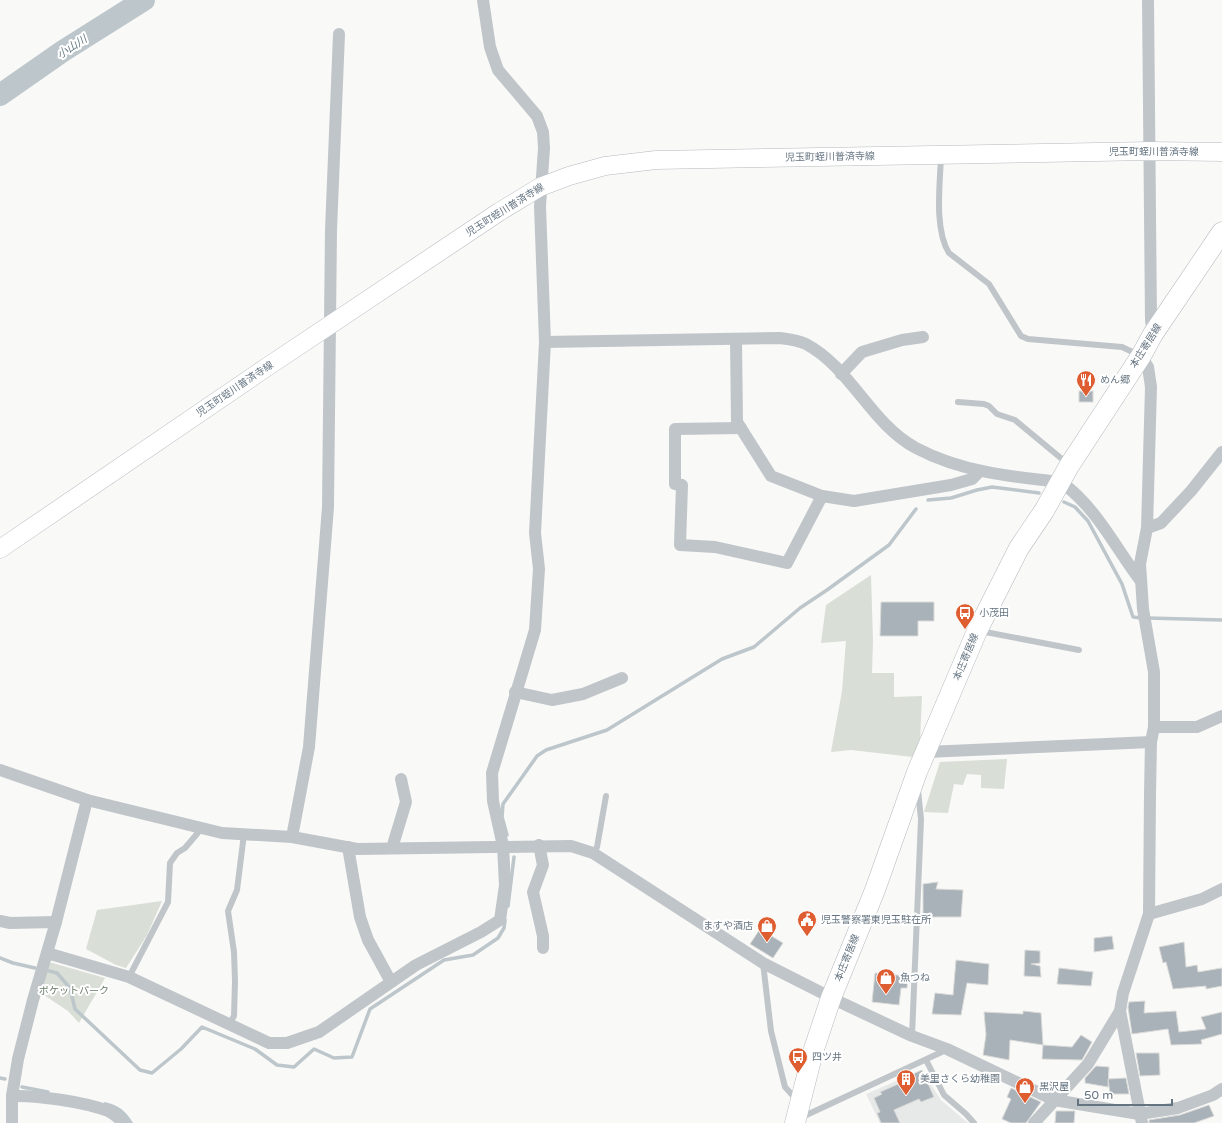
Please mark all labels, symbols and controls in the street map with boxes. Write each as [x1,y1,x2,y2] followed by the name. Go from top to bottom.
[55,32,90,61] water label: 小山川
[1109,146,1199,158] street label: 児玉町蛭川普済寺線
[785,150,875,164] street label: 児玉町蛭川普済寺線
[464,181,546,239] street label: 児玉町蛭川普済寺線
[1128,322,1164,370] street label: 本庄寄居線
[194,359,276,419] street label: 児玉町蛭川普済寺線
[1075,369,1097,397] restaurant icon: めん郷
[1100,374,1130,386] place label: めん郷
[954,602,976,630] bus stop icon: 小茂田
[979,607,1009,619] place label: 小茂田
[951,632,981,682] street label: 本庄寄居線
[796,909,818,937] public building icon: 児玉警察署東児玉駐在所
[821,914,931,926] place label: 児玉警察署東児玉駐在所
[756,915,778,943] shop icon: ますや酒店
[703,920,753,932] place label: ますや酒店
[832,933,862,983] street label: 本庄寄居線
[875,967,897,995] shop icon: 魚つね
[900,972,930,984] place label: 魚つね
[39,985,109,997] park label: ポケットパーク
[787,1046,809,1074] bus stop icon: 四ツ井
[812,1051,842,1063] place label: 四ツ井
[895,1068,917,1096] building icon: 美里さくら幼稚園
[920,1073,1000,1085] place label: 美里さくら幼稚園
[1014,1076,1036,1104] shop icon: 黒沢屋
[1039,1081,1069,1093] place label: 黒沢屋
[1078,1081,1172,1107] scale bar
[1084,1088,1113,1102] text: 50 m

